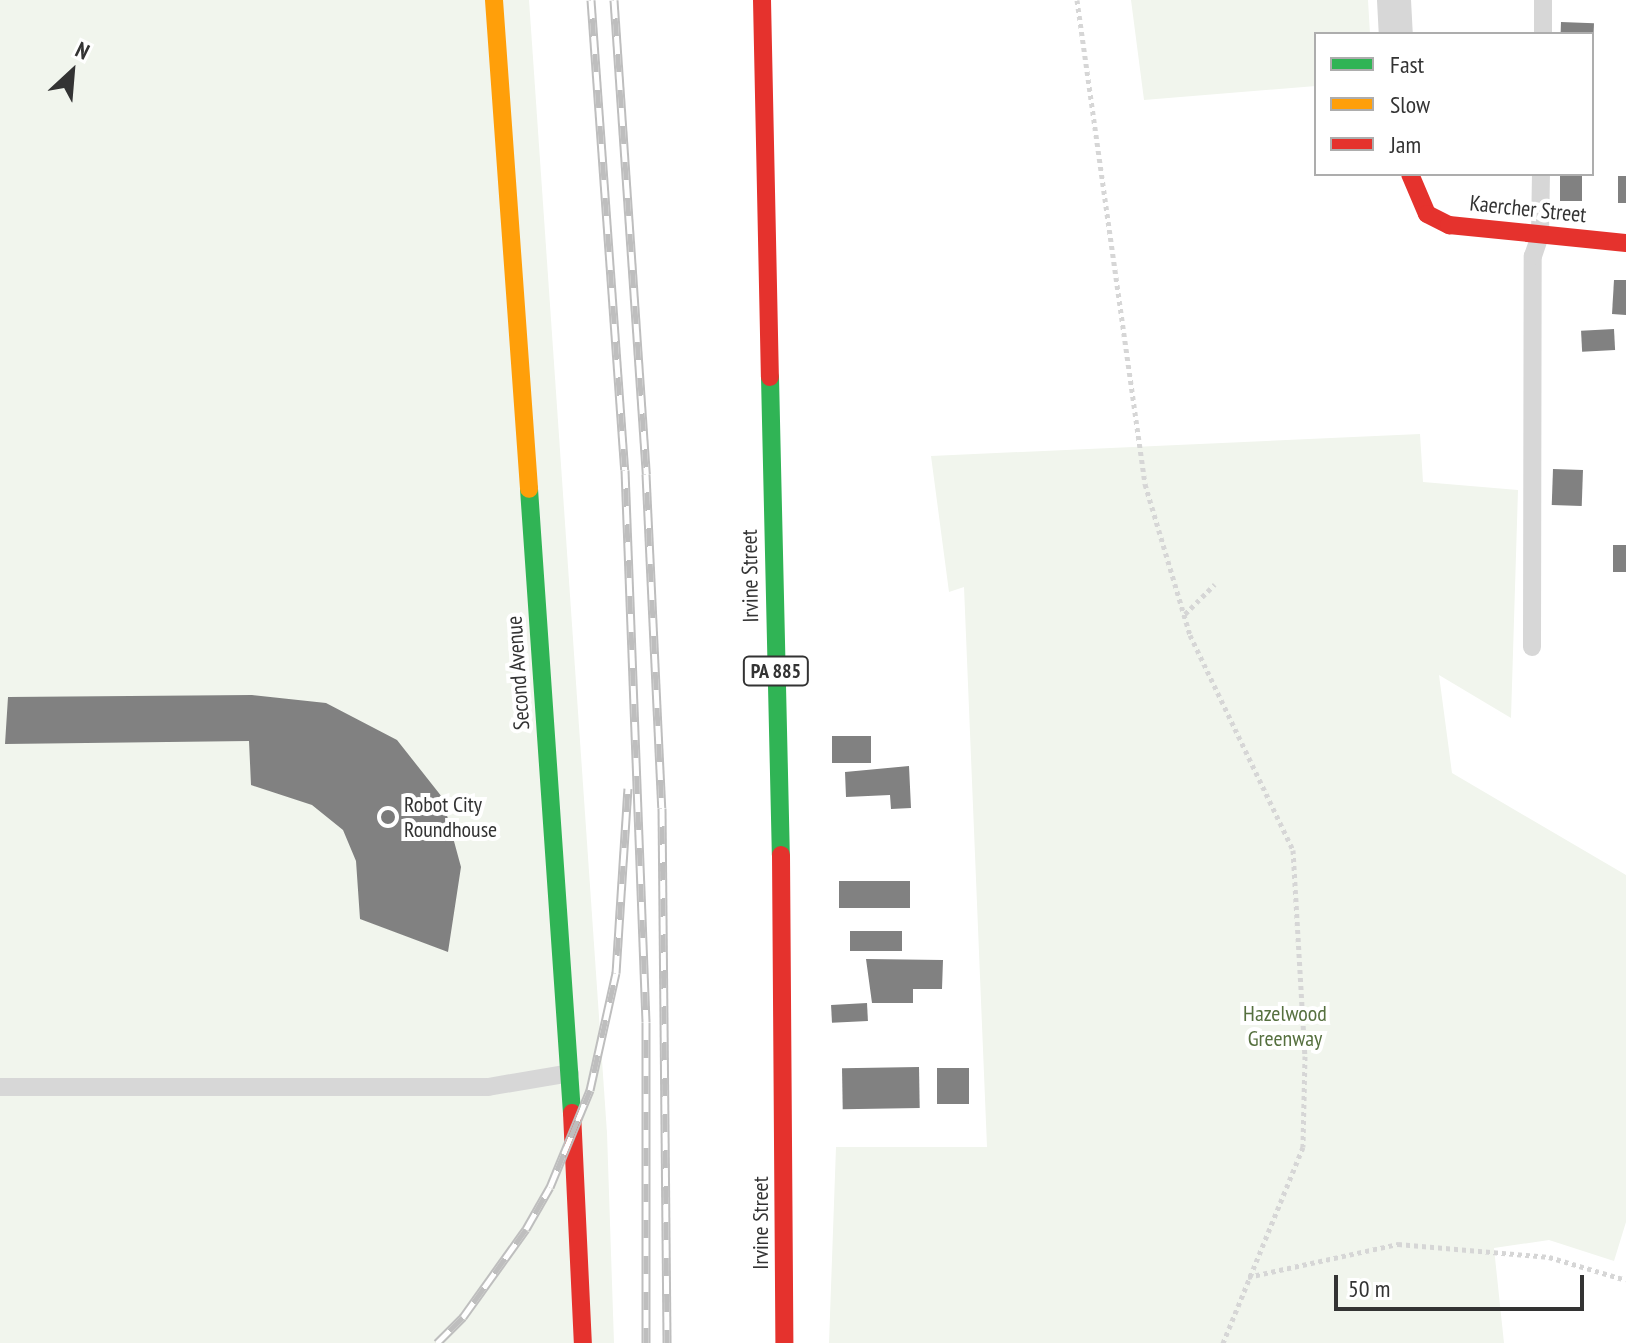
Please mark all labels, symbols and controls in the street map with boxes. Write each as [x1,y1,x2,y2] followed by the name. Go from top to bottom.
[32,32,112,112] north arrow
[1314,32,1594,176] legend
[71,35,94,66] text: N
[1390,49,1424,80] text: Fast
[1390,89,1430,120] text: Slow
[1390,129,1421,160] text: Jam
[1468,190,1588,228] street label: Kaercher Street
[736,529,764,623] street label: Irvine Street
[501,615,535,731] street label: Second Avenue
[742,655,810,687] road number: PA 885
[404,791,497,842] place label: Robot City Roundhouse
[379,808,397,826] marker: Robot City Roundhouse
[1243,1000,1327,1052] park label: Hazelwood Greenway
[748,1176,774,1270] street label: Irvine Street
[1338,1259,1588,1309] scale bar
[1348,1273,1390,1304] text: 50 m

